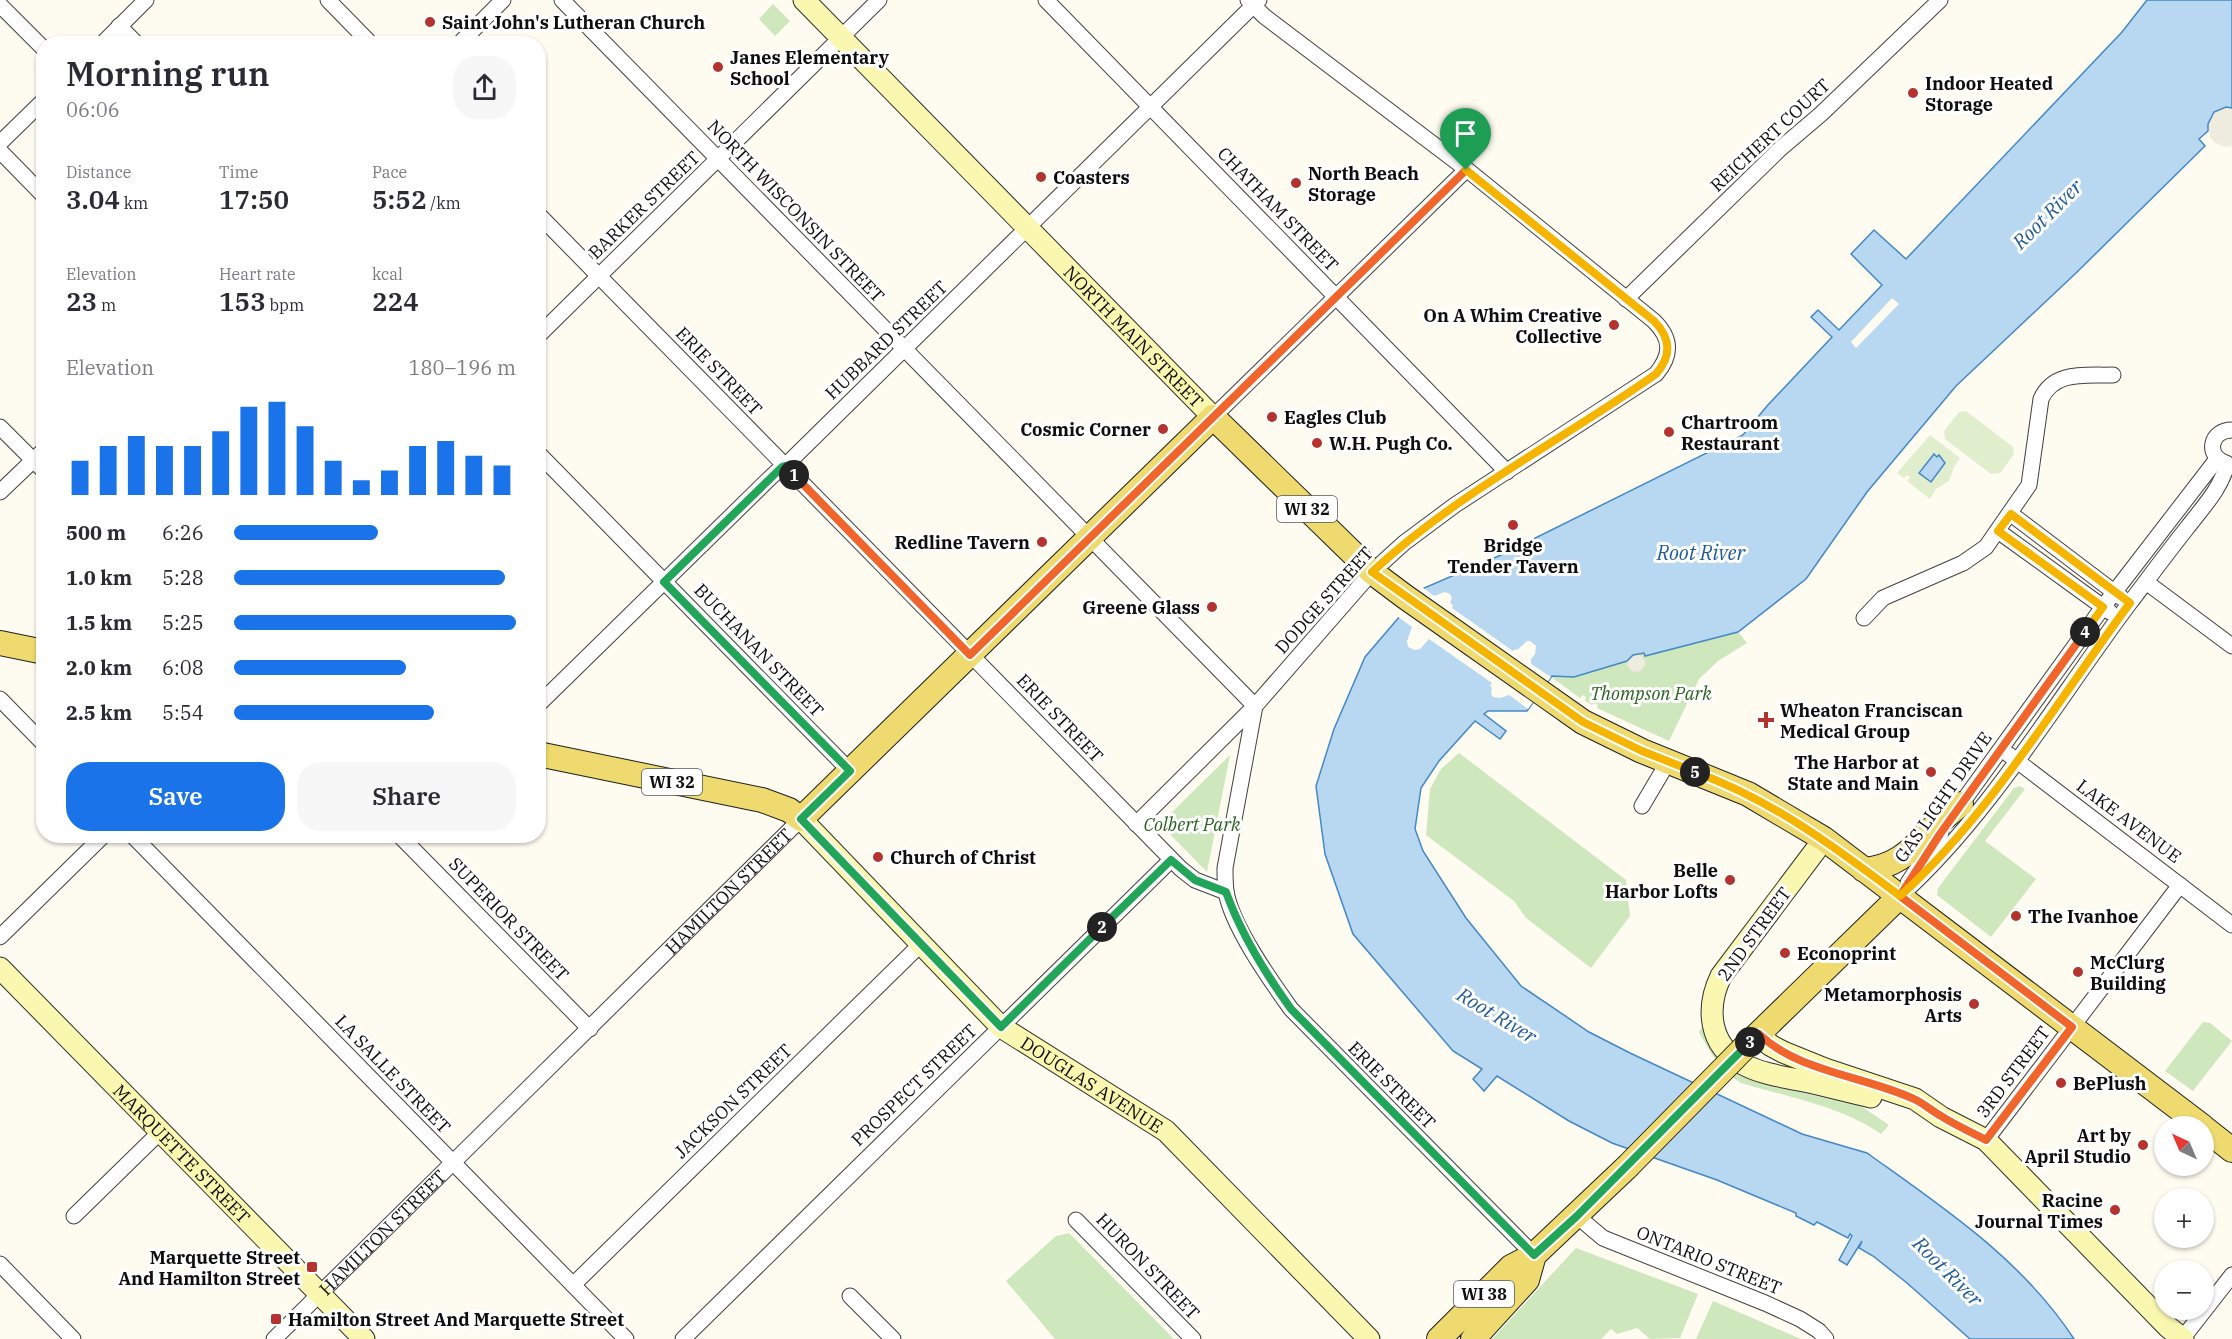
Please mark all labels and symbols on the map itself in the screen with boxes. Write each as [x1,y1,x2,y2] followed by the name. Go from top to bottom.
[442,11,705,34] place label: Saint John's Lutheran Church
[423,15,437,29] marker: Saint John's Lutheran Church
[730,46,890,90] place label: Janes Elementary School
[711,60,725,74] marker: Janes Elementary School
[1925,72,2053,116] place label: Indoor Heated Storage
[1705,73,1835,197] street label: REICHERT COURT
[1906,86,1920,100] marker: Indoor Heated Storage
[1440,108,1491,170] pin
[703,115,890,307] street label: NORTH WISCONSIN STREET
[1213,142,1344,276] street label: CHATHAM STREET
[584,146,705,264] street label: BARKER STREET
[1308,162,1419,206] place label: North Beach Storage
[1053,166,1130,189] place label: Coasters
[1034,170,1048,184] marker: Coasters
[2005,172,2089,256] water label: Root River
[1289,176,1303,190] marker: North Beach Storage
[1059,260,1209,412] street label: NORTH MAIN STREET
[820,275,952,404] street label: HUBBARD STREET
[1423,304,1602,348] place label: On A Whim Creative Collective
[1607,318,1621,332] marker: On A Whim Creative Collective
[671,322,767,420] street label: ERIE STREET
[1284,406,1387,429] place label: Eagles Club
[1265,410,1279,424] marker: Eagles Club
[1681,411,1780,455] place label: Chartroom Restaurant
[1020,418,1151,441] place label: Cosmic Corner
[1156,422,1170,436] marker: Cosmic Corner
[1662,425,1676,439] marker: Chartroom Restaurant
[1329,432,1453,455] place label: W.H. Pugh Co.
[1310,436,1324,450] marker: W.H. Pugh Co.
[779,460,809,490] pin: 1
[1277,496,1337,522] road number: WI 32
[1506,518,1520,532] marker: Bridge Tender Tavern
[894,531,1030,554] place label: Redline Tavern
[1447,534,1579,578] place label: Bridge Tender Tavern
[1035,535,1049,549] marker: Redline Tavern
[1656,539,1746,566] water label: Root River
[1270,541,1378,658] street label: DODGE STREET
[689,578,829,722] street label: BUCHANAN STREET
[1082,596,1200,619] place label: Greene Glass
[1205,600,1219,614] marker: Greene Glass
[2070,617,2100,647] pin: 4
[1012,669,1108,767] street label: ERIE STREET
[1590,682,1712,705] park label: Thompson Park
[1780,699,1963,743] place label: Wheaton Franciscan Medical Group
[1757,711,1775,729] marker: Wheaton Franciscan Medical Group
[1889,727,1997,867] street label: GAS LIGHT DRIVE
[1788,751,1919,795] place label: The Harbor at State and Main
[1680,757,1710,787] pin: 5
[1924,765,1938,779] marker: The Harbor at State and Main
[642,769,702,795] road number: WI 32
[2072,774,2186,868] street label: LAKE AVENUE
[1143,813,1241,836] park label: Colbert Park
[660,823,797,959] street label: HAMILTON STREET
[890,846,1036,869] place label: Church of Christ
[871,850,885,864] marker: Church of Christ
[444,852,574,986] street label: SUPERIOR STREET
[1605,859,1718,903] place label: Belle Harbor Lofts
[1723,873,1737,887] marker: Belle Harbor Lofts
[1712,882,1796,986] street label: 2ND STREET
[2028,905,2139,928] place label: The Ivanhoe
[2009,909,2023,923] marker: The Ivanhoe
[1087,912,1117,942] pin: 2
[1797,942,1896,965] place label: Econoprint
[1778,946,1792,960] marker: Econoprint
[2090,951,2166,995] place label: McClurg Building
[2071,965,2085,979] marker: McClurg Building
[1451,980,1543,1050] water label: Root River
[1824,983,1962,1027] place label: Metamorphosis Arts
[1967,997,1981,1011] marker: Metamorphosis Arts
[330,1010,456,1138] street label: LA SALLE STREET
[846,1019,982,1151] street label: PROSPECT STREET
[1971,1021,2055,1122] street label: 3RD STREET
[1735,1027,1765,1057] pin: 3
[1016,1031,1167,1138] street label: DOUGLAS AVENUE
[1343,1036,1441,1134] street label: ERIE STREET
[669,1039,797,1163] street label: JACKSON STREET
[2073,1072,2147,1095] place label: BePlush
[2054,1076,2068,1090] marker: BePlush
[109,1079,256,1228] street label: MARQUETTE STREET
[2154,1116,2214,1176] north arrow
[2025,1124,2132,1168] place label: Art by April Studio
[2136,1138,2150,1152] marker: Art by April Studio
[314,1164,451,1300] street label: HAMILTON STREET
[1975,1189,2103,1233] place label: Racine Journal Times
[2108,1203,2122,1217] marker: Racine Journal Times
[1091,1208,1205,1324] street label: HURON STREET
[1633,1220,1785,1300] street label: ONTARIO STREET
[1906,1229,1990,1313] water label: Root River
[118,1246,300,1290] place label: Marquette Street And Hamilton Street
[305,1260,319,1274] marker: Marquette Street And Hamilton Street
[1454,1281,1514,1307] road number: WI 38
[288,1308,624,1331] place label: Hamilton Street And Marquette Street
[269,1312,283,1326] marker: Hamilton Street And Marquette Street

